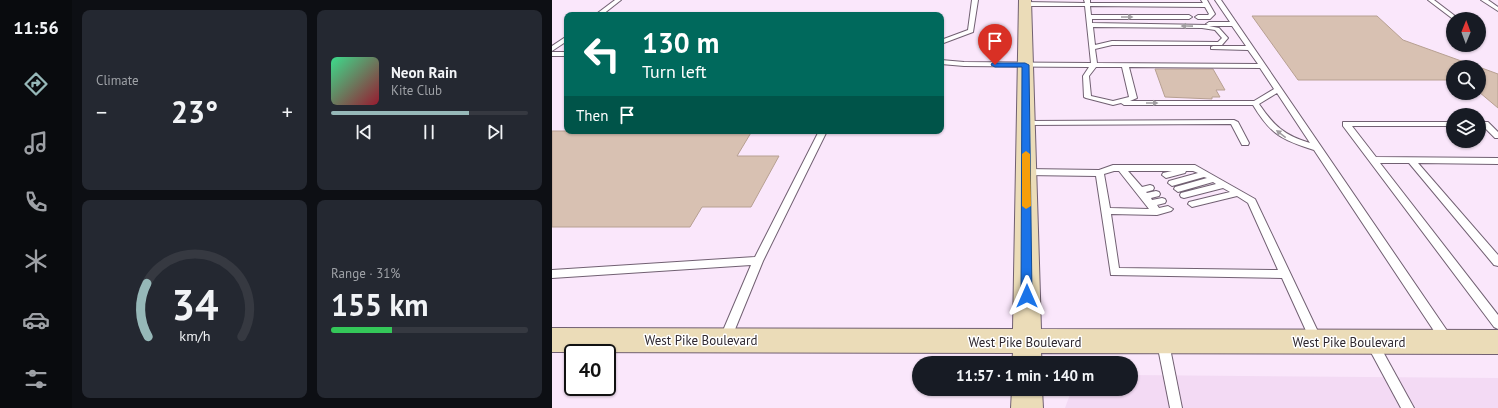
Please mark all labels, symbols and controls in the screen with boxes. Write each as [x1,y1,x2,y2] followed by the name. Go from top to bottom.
[1446,12,1486,52] north arrow
[1446,12,1486,148] map controls
[1121,14,1134,20] one-way arrow
[13,16,59,39] text: 11:56
[1180,23,1193,29] one-way arrow
[642,24,719,61] text: 130 m
[978,24,1012,65] pin
[576,28,628,80] icon: left
[984,30,1006,52] icon: arrive
[642,60,707,83] text: Turn left
[1446,60,1486,100] button: search
[391,63,457,82] text: Neon Rain
[22,70,50,98] icon: directions
[96,72,139,89] text: Climate
[391,82,442,99] text: Kite Club
[171,92,218,131] text: 23°
[96,98,107,126] text: −
[282,98,293,126] text: +
[1146,100,1159,106] one-way arrow
[616,104,638,126] icon: arrive
[576,106,608,125] text: Then
[1446,108,1486,148] button: layers
[353,121,375,143] icon: previous
[418,121,440,143] icon: pause
[484,121,506,143] icon: next
[22,129,50,157] icon: music
[1276,130,1286,138] one-way arrow
[22,188,50,216] icon: phone
[22,247,50,275] icon: climate
[331,265,400,282] text: Range · 31%
[1006,275,1048,317] position arrow
[171,278,218,331] text: 34
[331,285,429,324] text: 155 km
[22,306,50,334] icon: car
[179,326,210,345] text: km/h
[645,332,757,349] street label: West Pike Boulevard
[969,334,1081,351] street label: West Pike Boulevard
[1293,334,1405,351] street label: West Pike Boulevard
[564,344,616,396] speed limit sign: 40
[22,365,50,393] icon: filters
[956,366,1094,385] text: 11:57 · 1 min · 140 m

